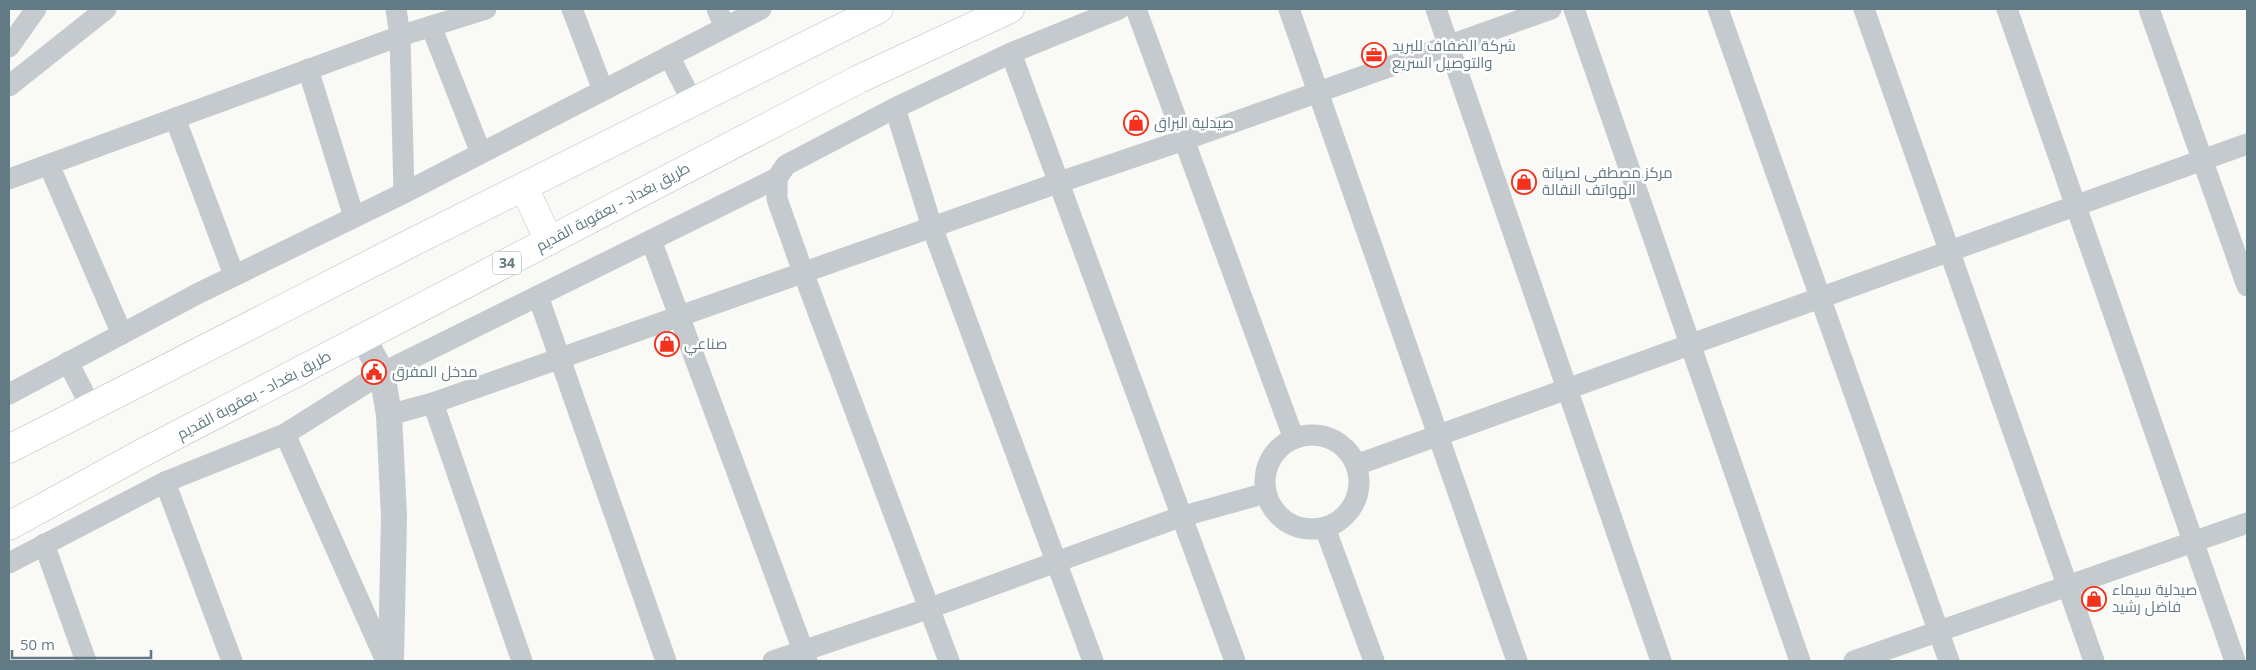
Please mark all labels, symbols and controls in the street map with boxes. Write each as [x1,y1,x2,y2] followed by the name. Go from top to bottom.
[1392,35,1516,74] place label: شركة الضفاف للبريد والتوصيل السريع
[1361,42,1387,68] office icon: شركة الضفاف للبريد والتوصيل السريع
[1123,110,1149,136] shop icon: صيدلية البراق
[1154,112,1234,133] place label: صيدلية البراق
[532,157,693,256] street label: طريق بغداد - بعقوبة القديم
[1542,162,1673,200] place label: مركز مصطفى لصيانة الهواتف النقالة
[1511,169,1537,195] shop icon: مركز مصطفى لصيانة الهواتف النقالة
[493,252,521,274] road number: 34
[654,331,680,357] shop icon: صناعي
[684,333,727,356] place label: صناعي
[173,345,334,444] street label: طريق بغداد - بعقوبة القديم
[361,359,387,385] public building icon: مدخل المفرق
[392,361,478,382] place label: مدخل المفرق
[2112,579,2197,617] place label: صيدلية سيماء فاضل رشيد
[2081,586,2107,612] shop icon: صيدلية سيماء فاضل رشيد
[12,628,151,660] scale bar
[20,634,55,654] text: 50 m

